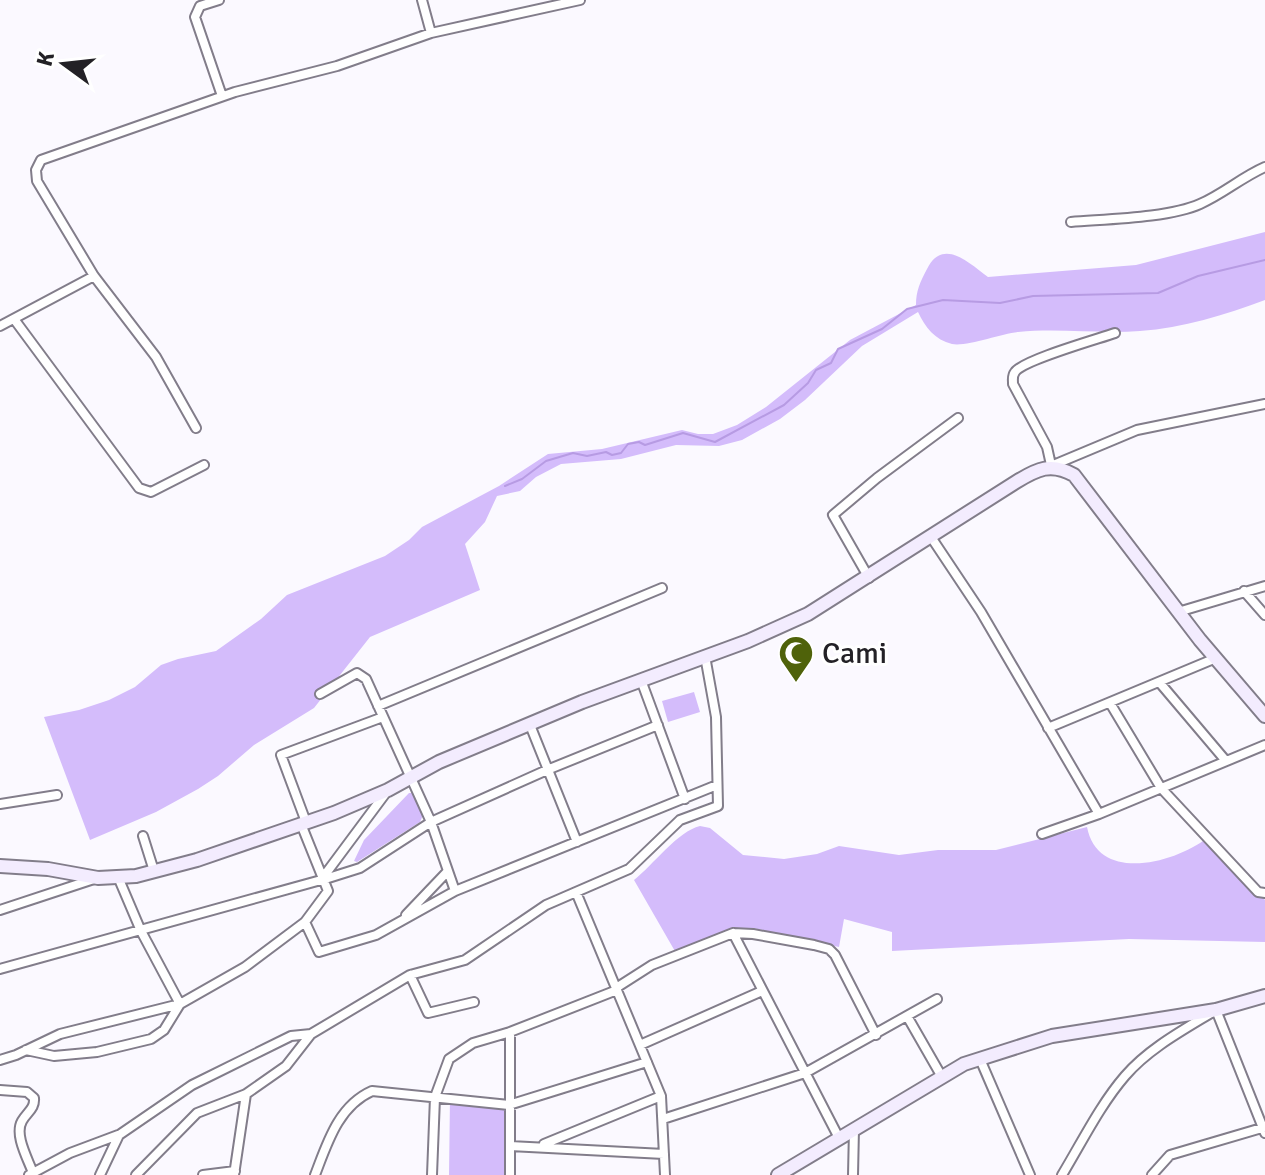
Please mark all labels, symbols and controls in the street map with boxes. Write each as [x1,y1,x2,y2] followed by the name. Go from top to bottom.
[24,24,104,104] north arrow
[30,49,60,69] text: K
[777,634,815,684] mosque icon: Cami
[822,635,887,672] place label: Cami

